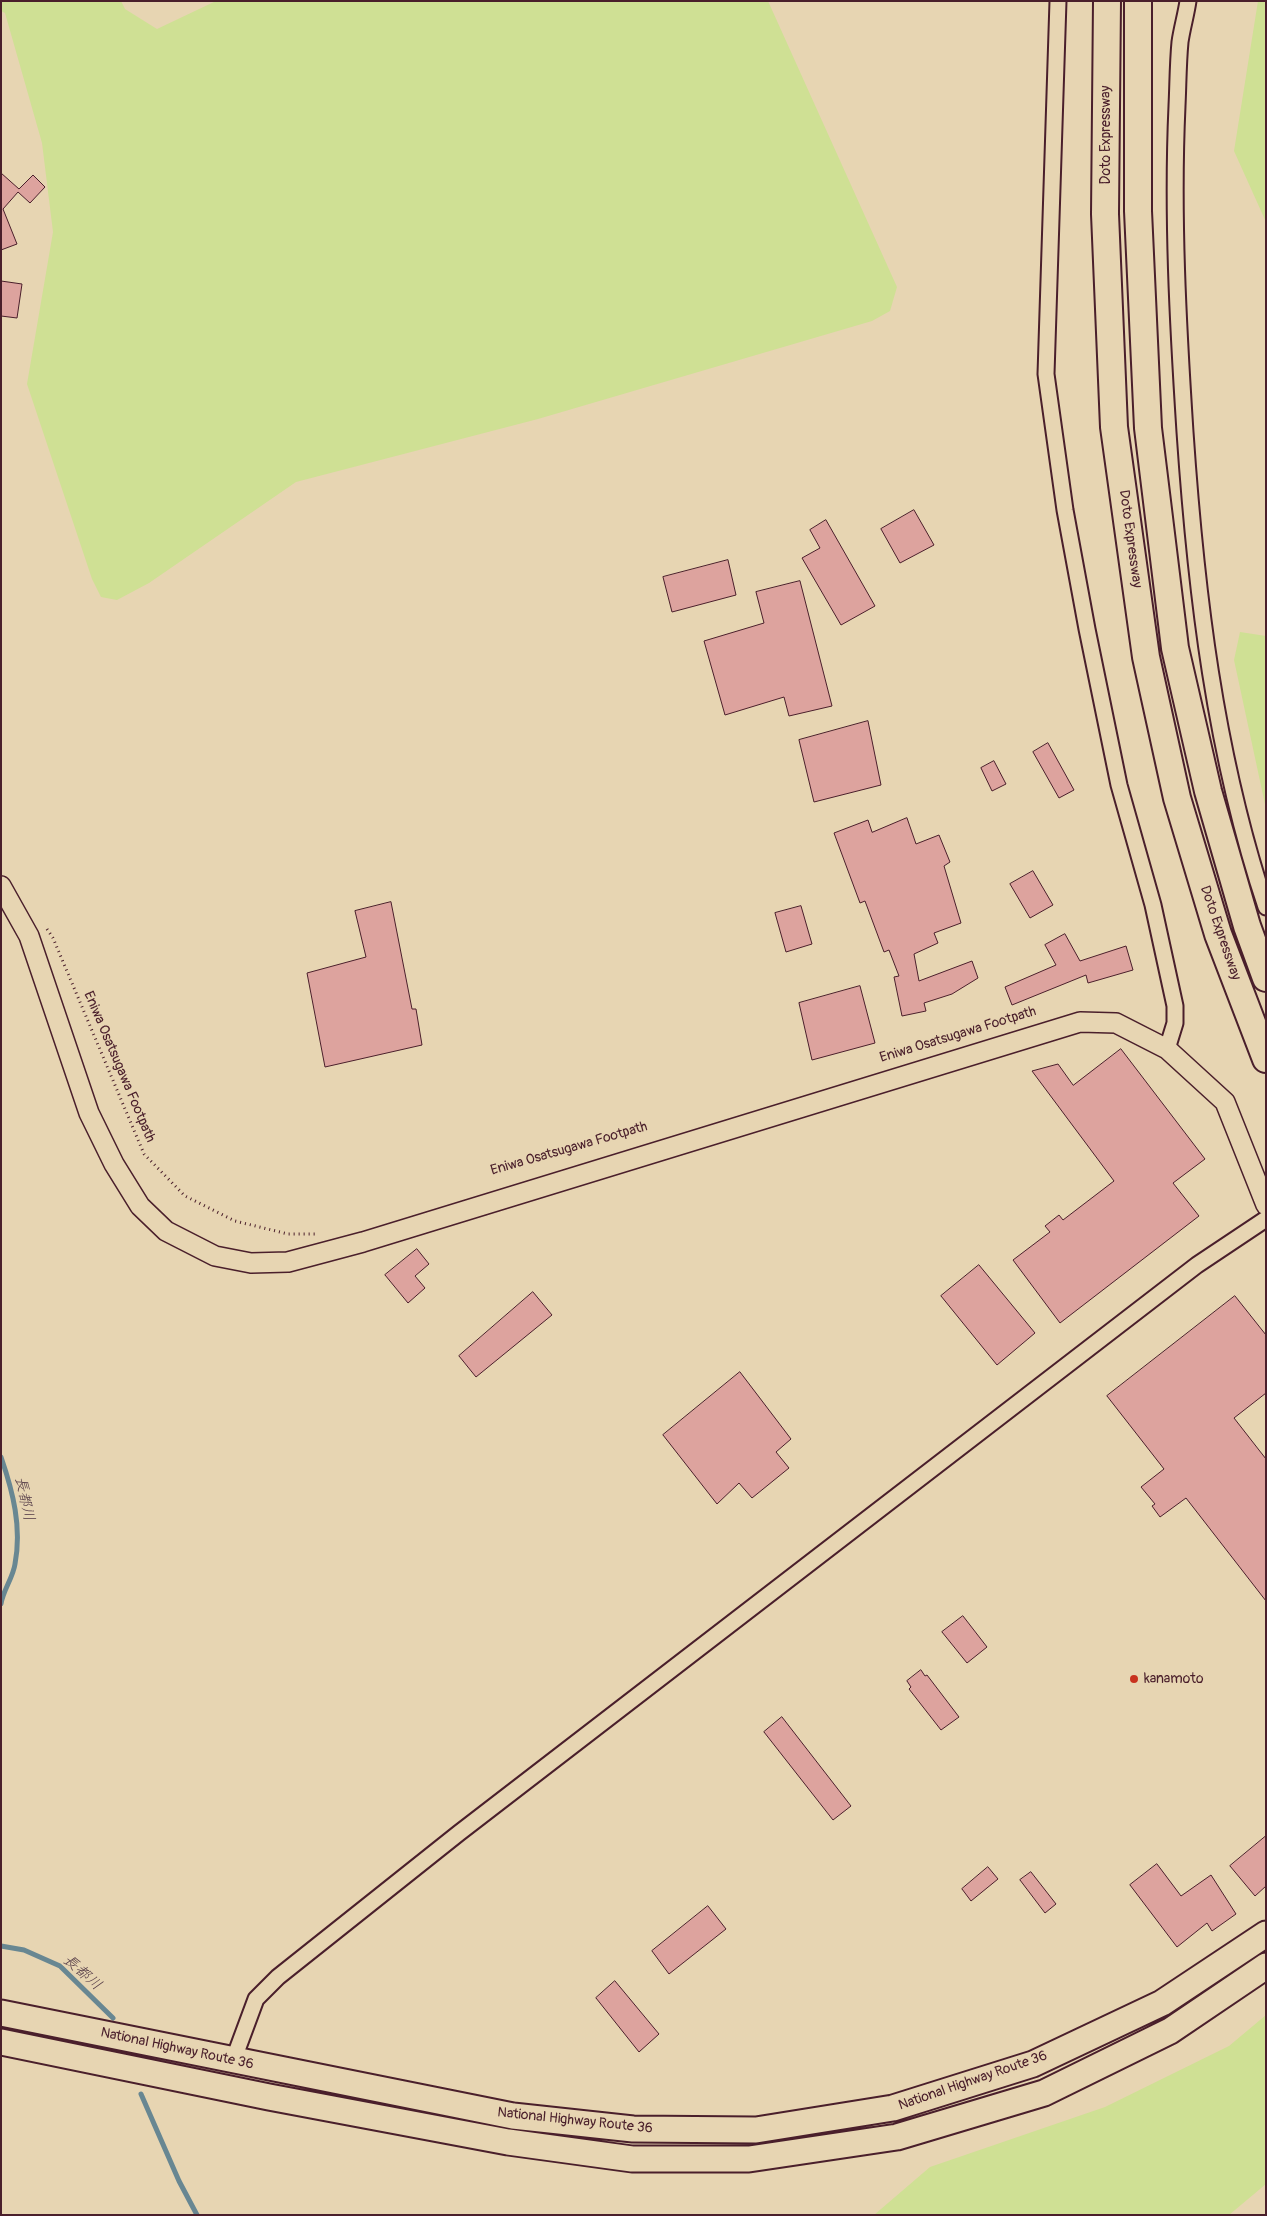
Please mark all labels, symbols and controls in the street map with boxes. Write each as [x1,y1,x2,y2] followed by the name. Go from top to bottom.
[1098,86,1114,184] street label: Doto Expressway
[1115,489,1145,589] street label: Doto Expressway
[1196,884,1244,982] street label: Doto Expressway
[80,989,158,1145] street label: Eniwa Osatsugawa Footpath
[878,1003,1038,1067] street label: Eniwa Osatsugawa Footpath
[489,1119,649,1179] street label: Eniwa Osatsugawa Footpath
[11,1475,37,1523] water label: 長都川
[1144,1671,1203,1687] place label: kanamoto
[1128,1673,1140,1685] marker: kanamoto
[59,1951,105,1995] water label: 長都川
[99,2025,255,2073] street label: National Highway Route 36
[896,2048,1050,2114] street label: National Highway Route 36
[496,2104,654,2138] street label: National Highway Route 36

